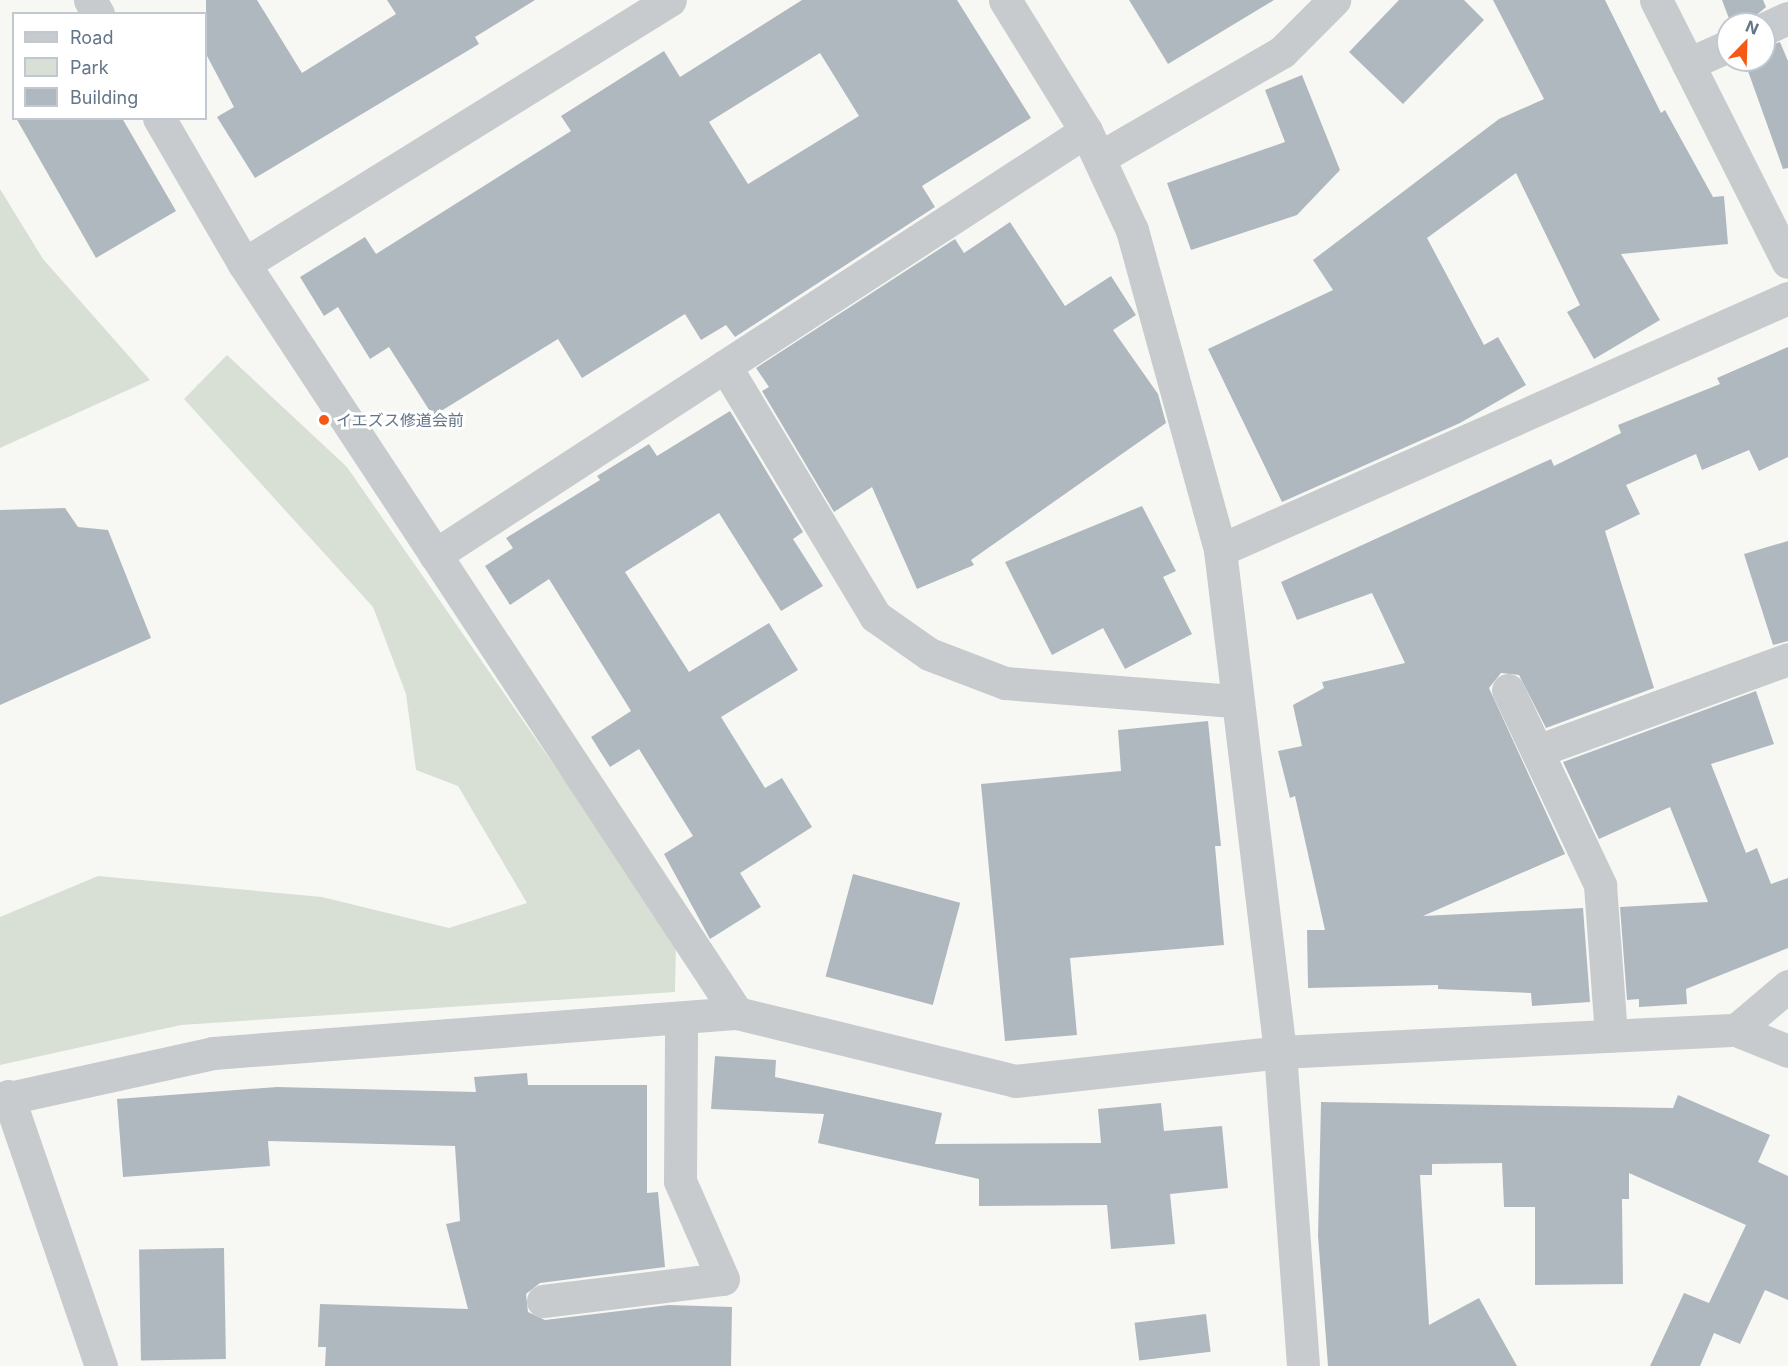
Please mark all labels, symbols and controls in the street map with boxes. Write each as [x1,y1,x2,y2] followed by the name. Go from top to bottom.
[12,12,207,120] legend
[1716,12,1776,72] north arrow
[1743,16,1762,39] text: N
[70,27,113,48] text: Road
[70,57,109,78] text: Park
[70,87,138,108] text: Building
[336,410,464,430] place label: イエズス修道会前
[317,413,331,427] marker: イエズス修道会前

